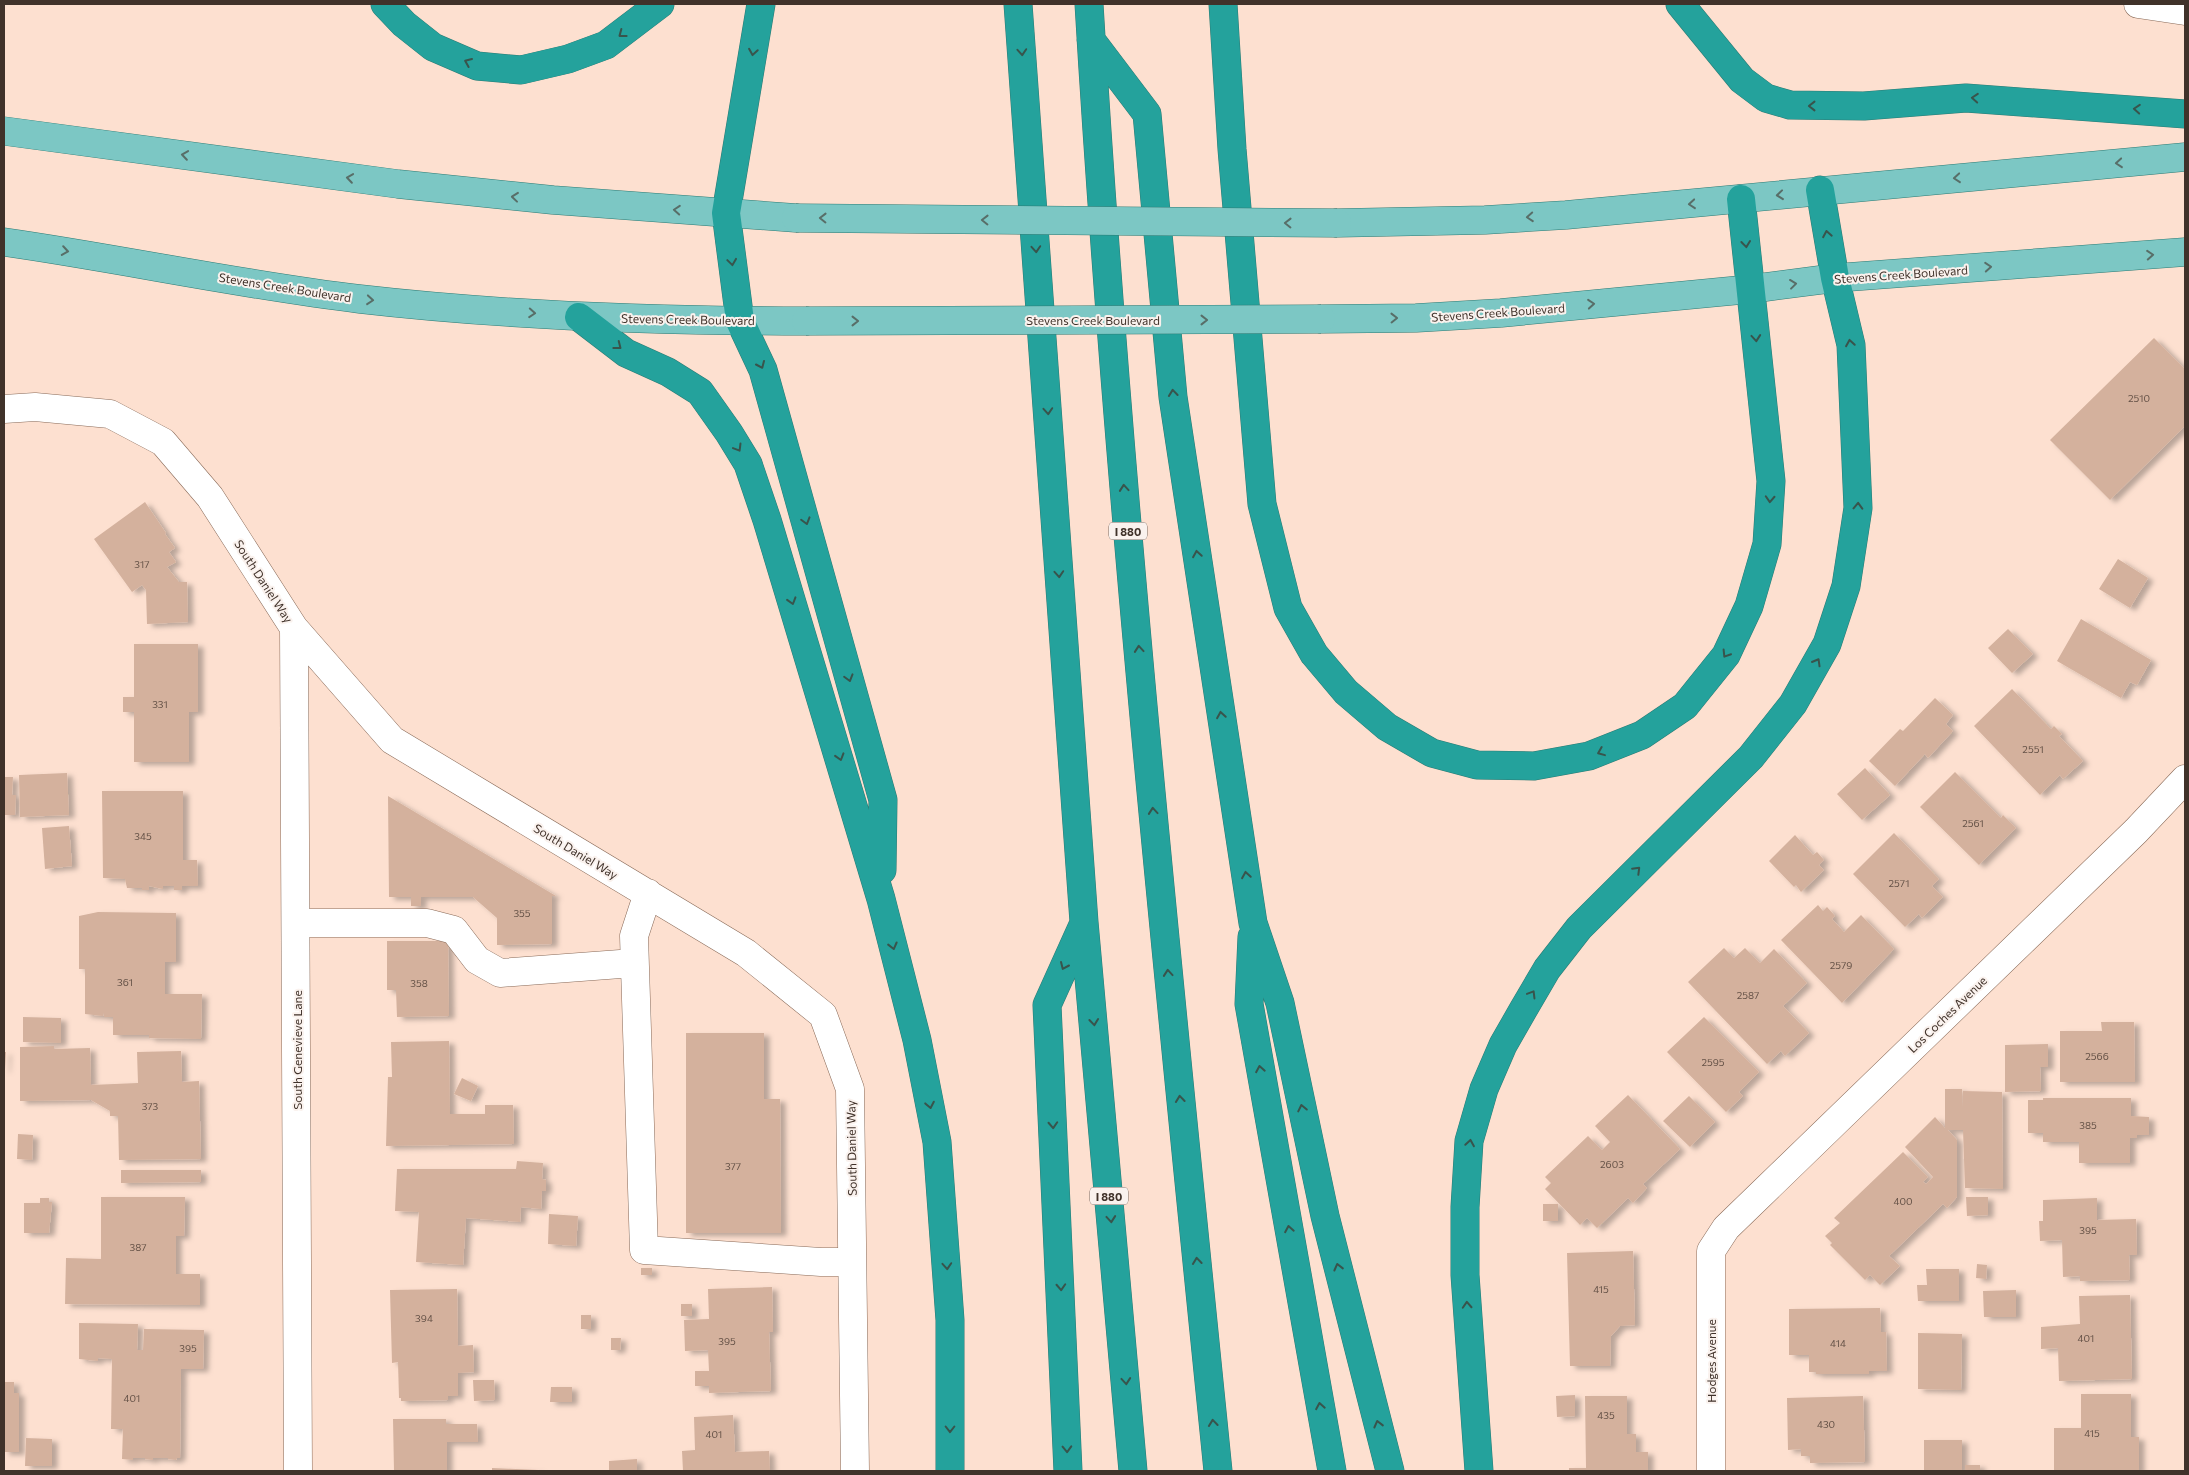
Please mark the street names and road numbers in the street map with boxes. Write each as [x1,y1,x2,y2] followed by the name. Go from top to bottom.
[1834,262,1968,286] street label: Stevens Creek Boulevard
[218,270,352,304] street label: Stevens Creek Boulevard
[1431,300,1565,324] street label: Stevens Creek Boulevard
[621,311,755,327] street label: Stevens Creek Boulevard
[1026,313,1160,327] street label: Stevens Creek Boulevard
[1109,522,1147,540] road number: I 880
[232,537,296,625] street label: South Daniel Way
[531,820,621,882] street label: South Daniel Way
[1905,973,1989,1055] street label: Los Coches Avenue
[290,990,304,1110] street label: South Genevieve Lane
[843,1100,859,1196] street label: South Daniel Way
[1090,1188,1128,1204] road number: I 880
[1704,1319,1718,1403] street label: Hodges Avenue

